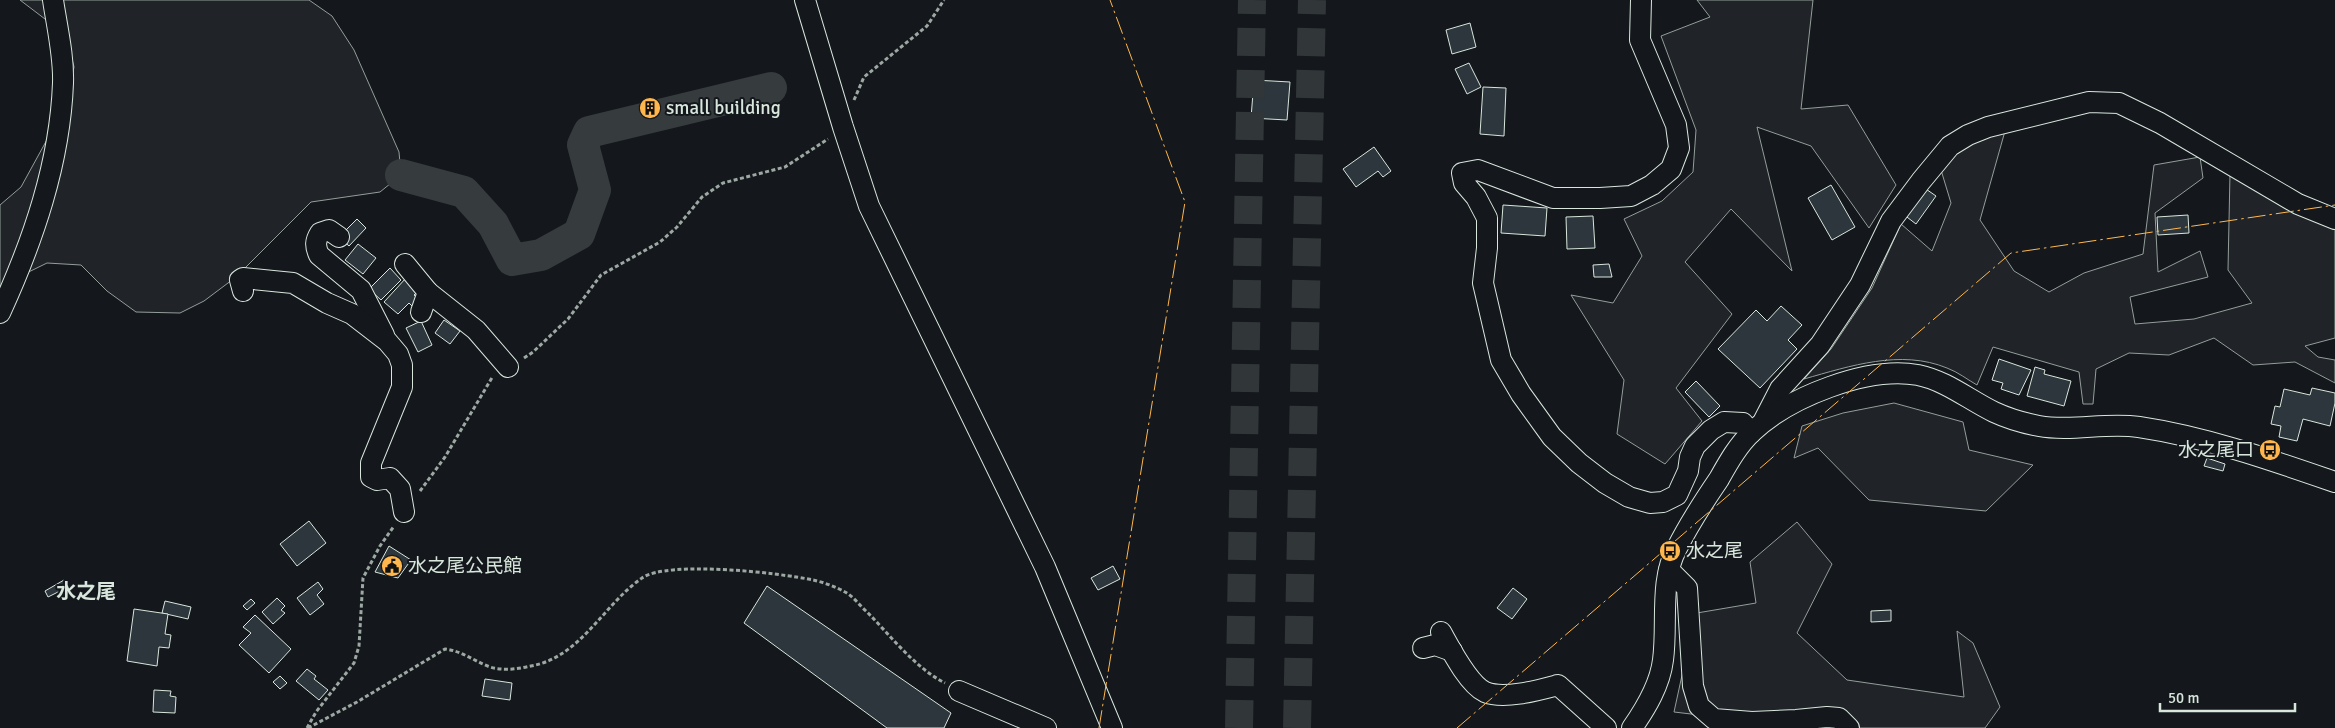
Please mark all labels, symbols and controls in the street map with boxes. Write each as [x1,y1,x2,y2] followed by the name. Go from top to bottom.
[638,96,662,120] building icon: small building
[666,96,781,120] place label: small building
[2178,438,2254,462] place label: 水之尾口
[2258,438,2282,462] bus stop icon: 水之尾口
[1658,539,1682,563] bus stop icon: 水之尾
[1686,539,1743,563] place label: 水之尾
[380,554,404,578] public building icon: 水之尾公民館
[408,554,522,578] place label: 水之尾公民館
[56,579,116,604] district label: 水之尾
[2160,680,2295,712] scale bar
[2168,689,2199,707] text: 50 m

